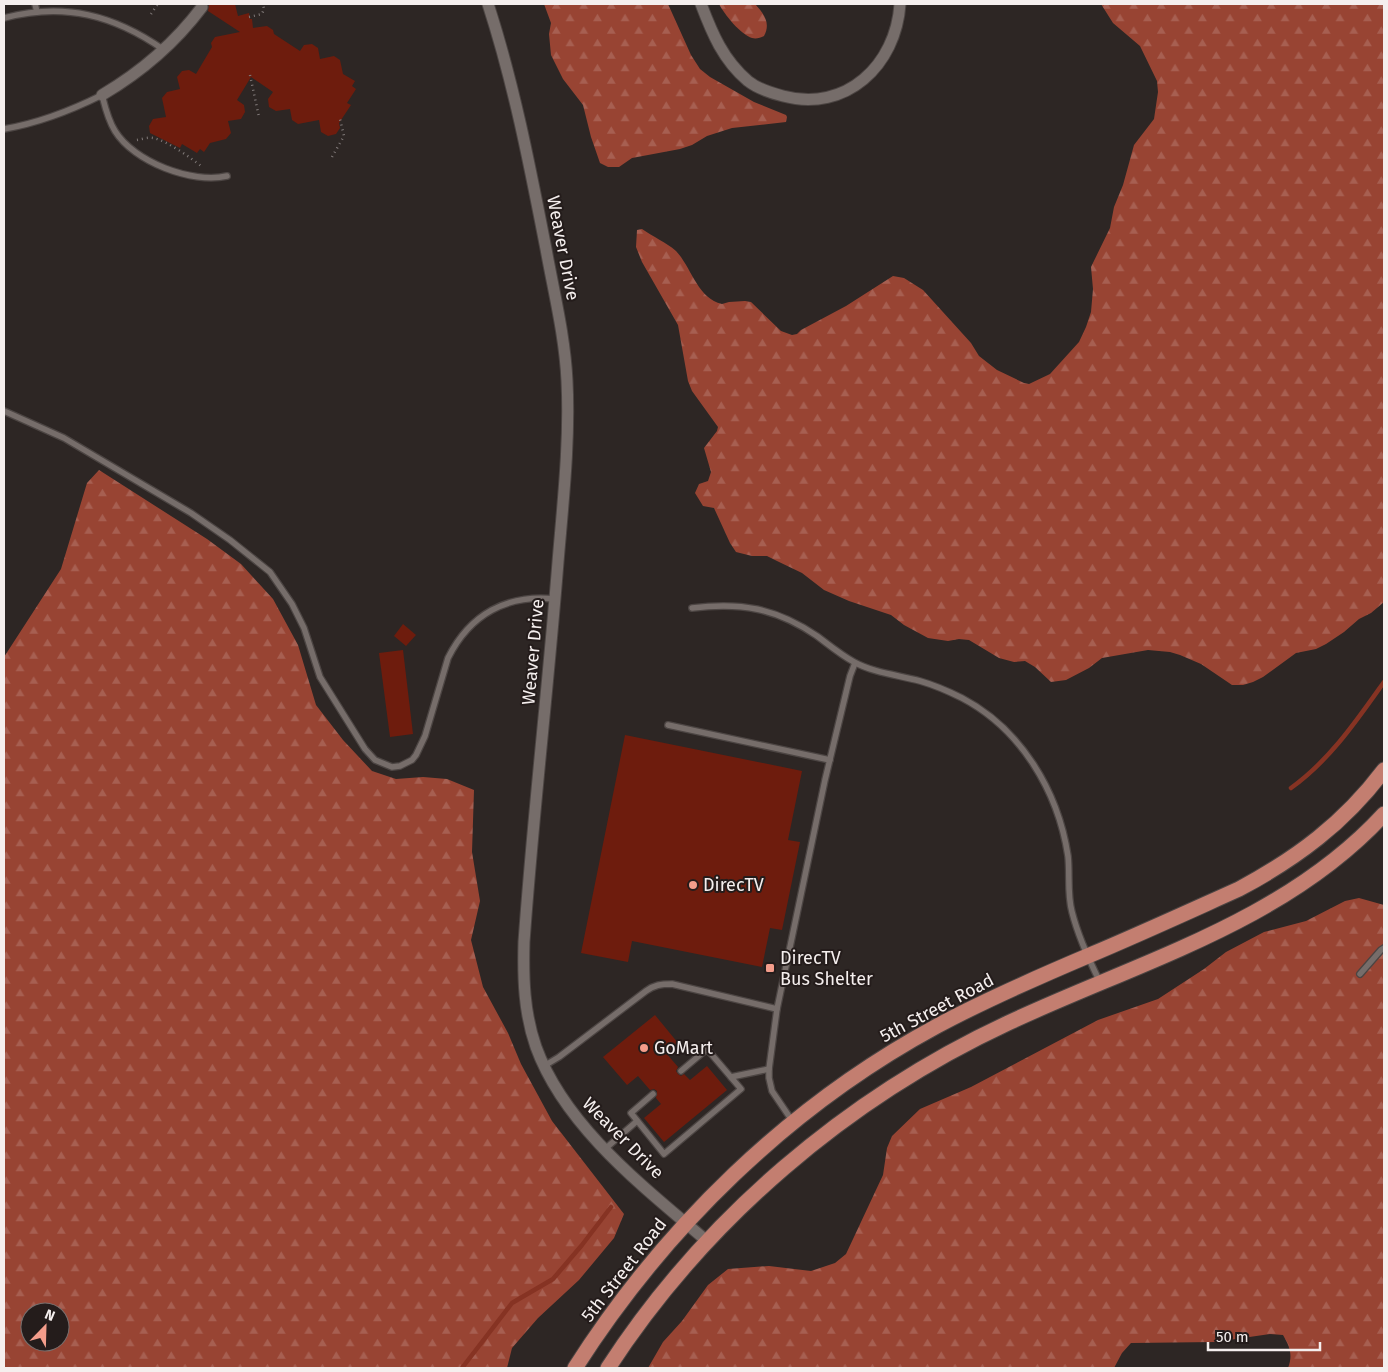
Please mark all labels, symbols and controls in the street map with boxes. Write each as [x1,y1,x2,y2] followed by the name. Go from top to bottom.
[542,194,584,302] street label: Weaver Drive
[517,598,549,706] street label: Weaver Drive
[703,874,764,896] place label: DirecTV
[687,879,699,891] marker: DirecTV
[780,947,873,990] place label: DirecTV Bus Shelter
[764,962,776,974] marker: DirecTV Bus Shelter
[876,969,998,1047] street label: 5th Street Road
[654,1037,714,1059] place label: GoMart
[638,1042,650,1054] marker: GoMart
[578,1093,668,1183] street label: Weaver Drive
[577,1214,671,1326] street label: 5th Street Road
[20,1302,70,1352] north arrow
[42,1306,57,1325] text: N
[1208,1320,1320,1352] scale bar
[1216,1328,1249,1346] text: 50 m

